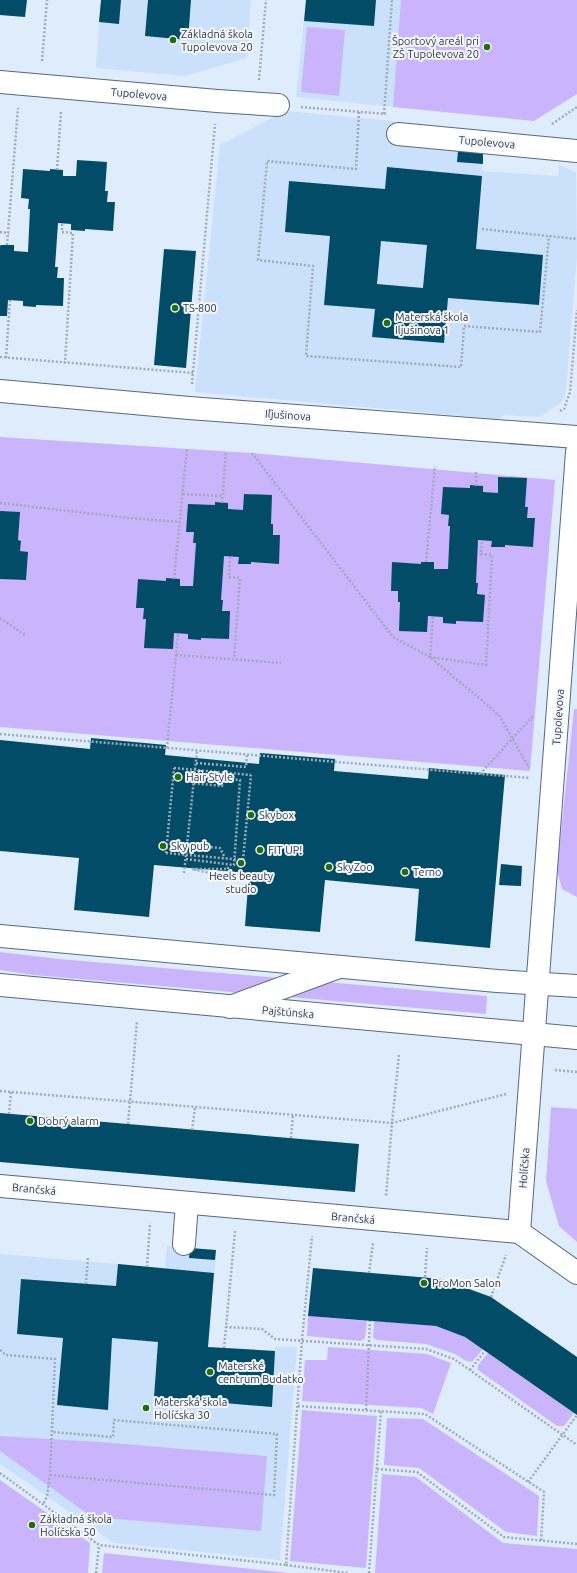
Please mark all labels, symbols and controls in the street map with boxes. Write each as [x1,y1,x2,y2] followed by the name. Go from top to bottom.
[181,28,253,53] place label: Základná škola Tupolevova 20
[392,34,479,60] place label: Športový areál pri ZŠ Tupolevova 20
[168,35,178,45] marker: Základná škola Tupolevova 20
[482,42,492,52] marker: Športový areál pri ZŠ Tupolevova 20
[110,86,168,102] street label: Tupolevova
[458,134,516,150] street label: Tupolevova
[183,302,217,314] place label: TS-800
[170,303,180,313] marker: TS-800
[395,311,468,336] place label: Materská škola Iljušinova 1
[382,318,392,328] marker: Materská škola Iljušinova 1
[265,407,311,423] street label: Iľjušinova
[550,688,566,746] street label: Tupolevova
[186,771,233,783] place label: Hair Style
[173,772,183,782] marker: Hair Style
[259,809,294,821] place label: Skybox
[246,810,256,820] marker: Skybox
[171,840,209,852] place label: Sky pub
[158,841,168,851] marker: Sky pub
[268,844,302,856] place label: FIT UP!
[255,845,265,855] marker: FIT UP!
[236,858,246,868] marker: Heels beauty studio
[337,861,373,873] place label: SkyZoo
[324,862,334,872] marker: SkyZoo
[413,866,442,878] place label: Terno
[400,867,410,877] marker: Terno
[209,870,274,895] place label: Heels beauty studio
[261,1004,315,1020] street label: Pajštúnska
[38,1115,99,1127] place label: Dobrý alarm
[25,1116,35,1126] marker: Dobrý alarm
[517,1147,531,1189] street label: Holíčska
[11,1181,57,1197] street label: Brančská
[330,1210,376,1226] street label: Brančská
[432,1277,501,1289] place label: ProMon Salon
[419,1278,429,1288] marker: ProMon Salon
[218,1360,304,1385] place label: Materské centrum Budatko
[205,1367,215,1377] marker: Materské centrum Budatko
[154,1396,227,1421] place label: Materská škola Holíčska 30
[141,1403,151,1413] marker: Materská škola Holíčska 30
[40,1513,112,1538] place label: Základná škola Holíčska 50
[27,1520,37,1530] marker: Základná škola Holíčska 50

